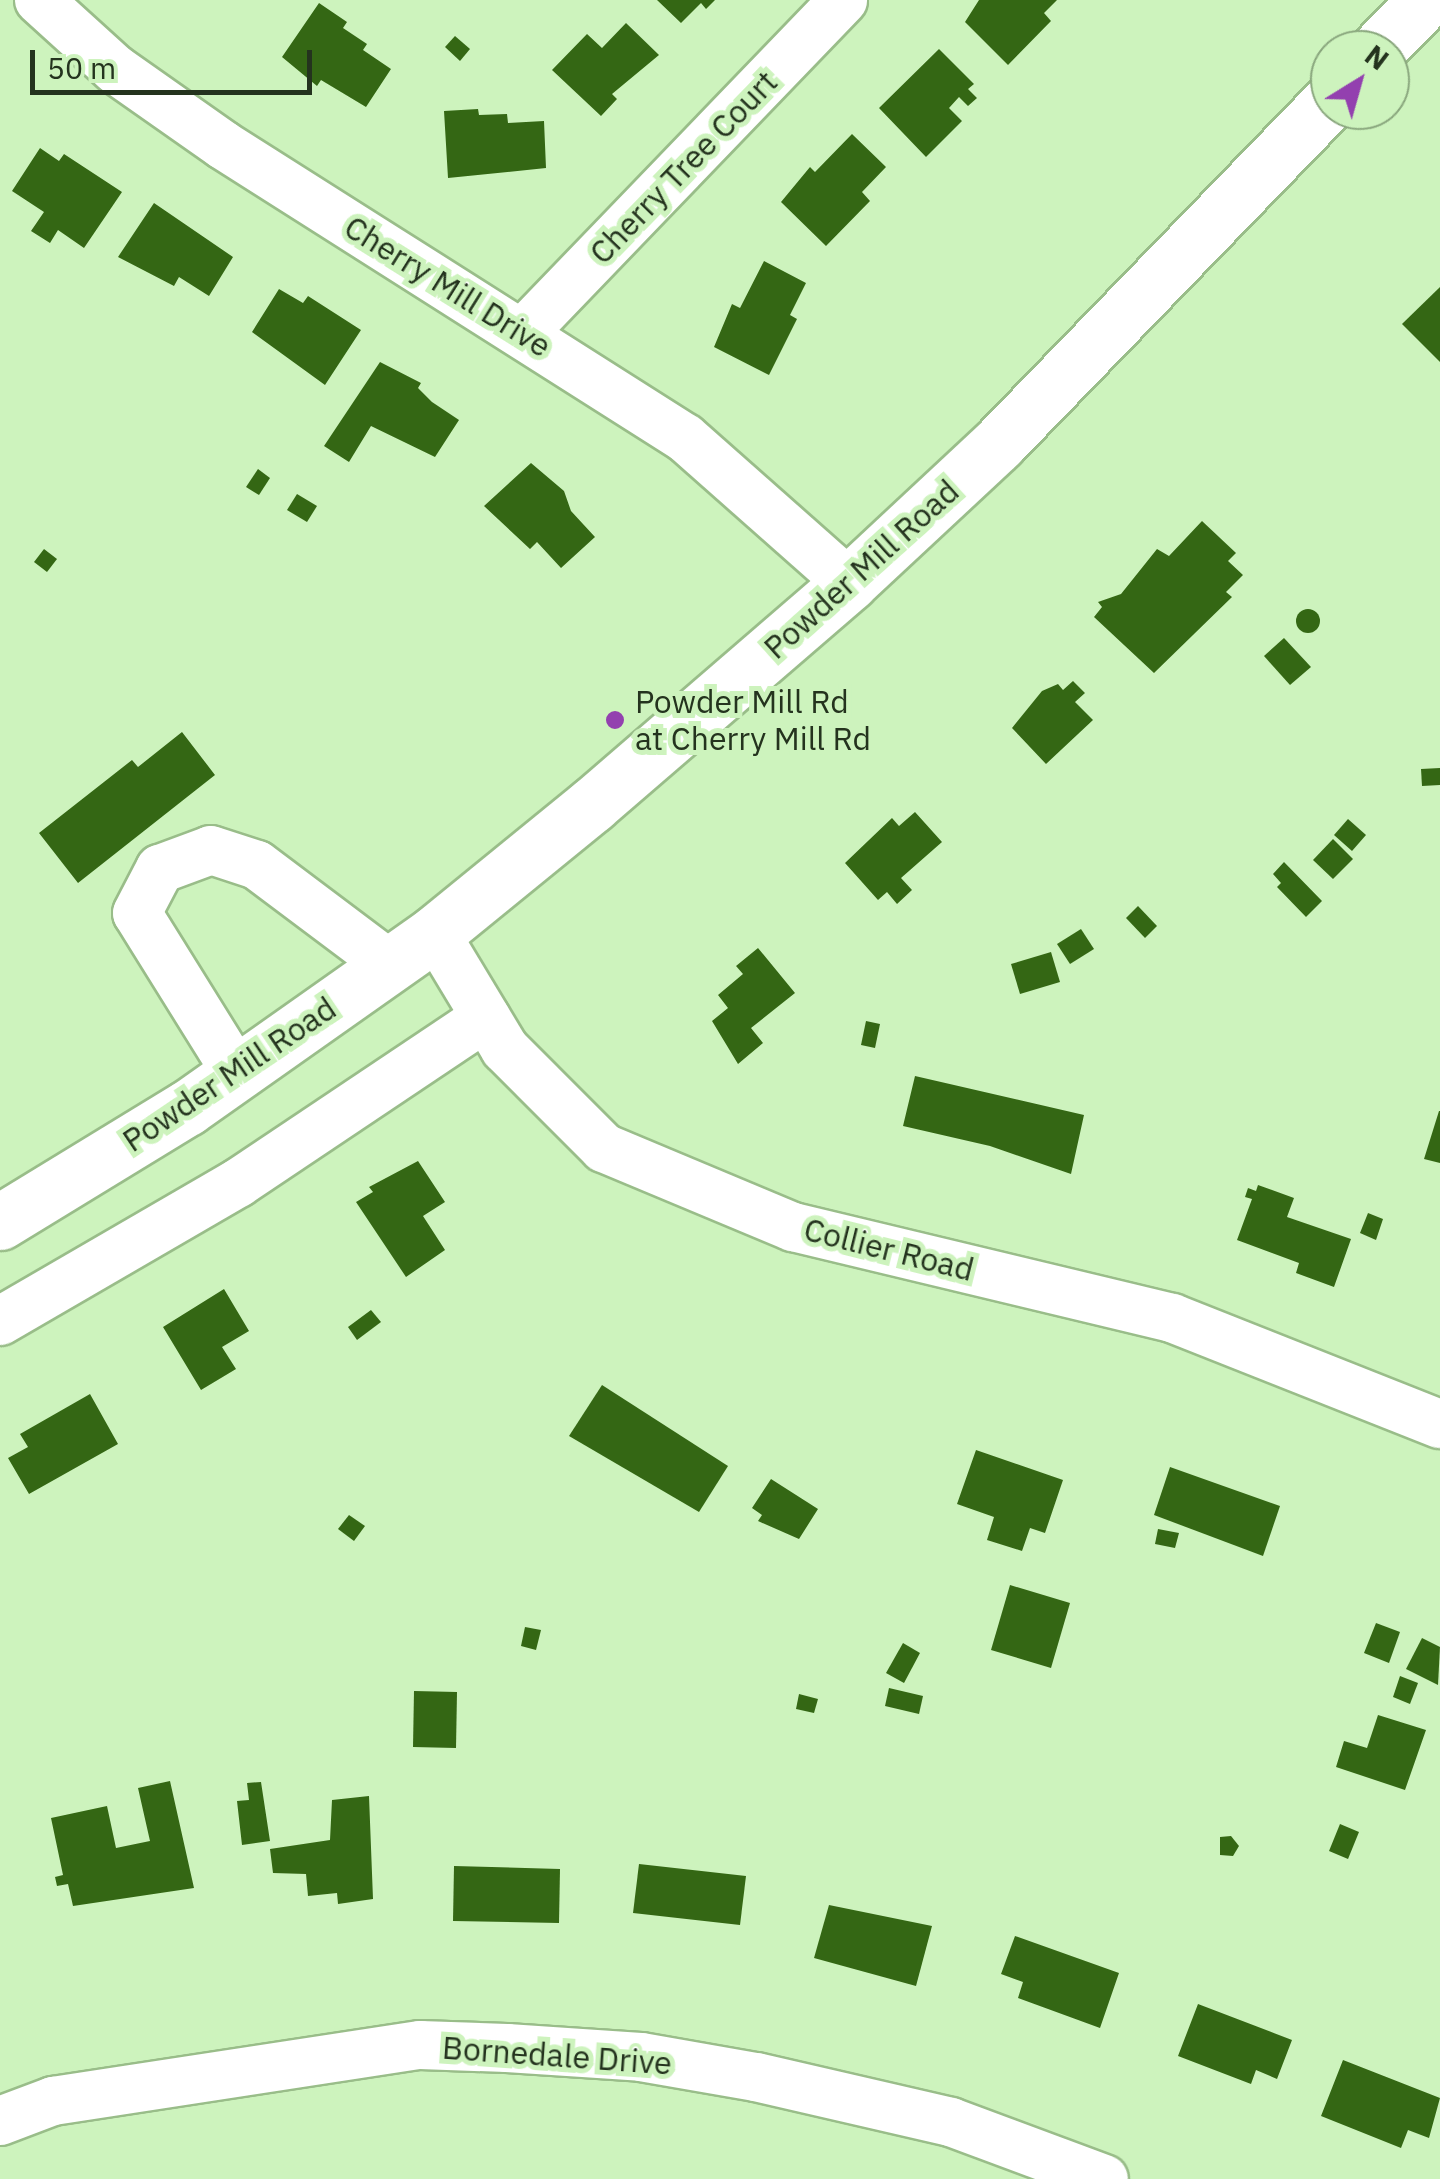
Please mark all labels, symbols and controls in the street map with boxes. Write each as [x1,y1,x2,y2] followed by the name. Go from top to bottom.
[35,30,318,92] scale bar
[1310,30,1410,130] north arrow
[1358,36,1396,78] text: N
[47,48,116,87] text: 50 m
[581,63,785,271] street label: Cherry Tree Court
[338,207,558,365] street label: Cherry Mill Drive
[756,472,966,666] street label: Powder Mill Road
[635,683,871,758] place label: Powder Mill Rd at Cherry Mill Rd
[604,709,626,731] marker: Powder Mill Rd at Cherry Mill Rd
[115,989,343,1159] street label: Powder Mill Road
[800,1209,978,1289] street label: Collier Road
[441,2028,673,2082] street label: Bornedale Drive

